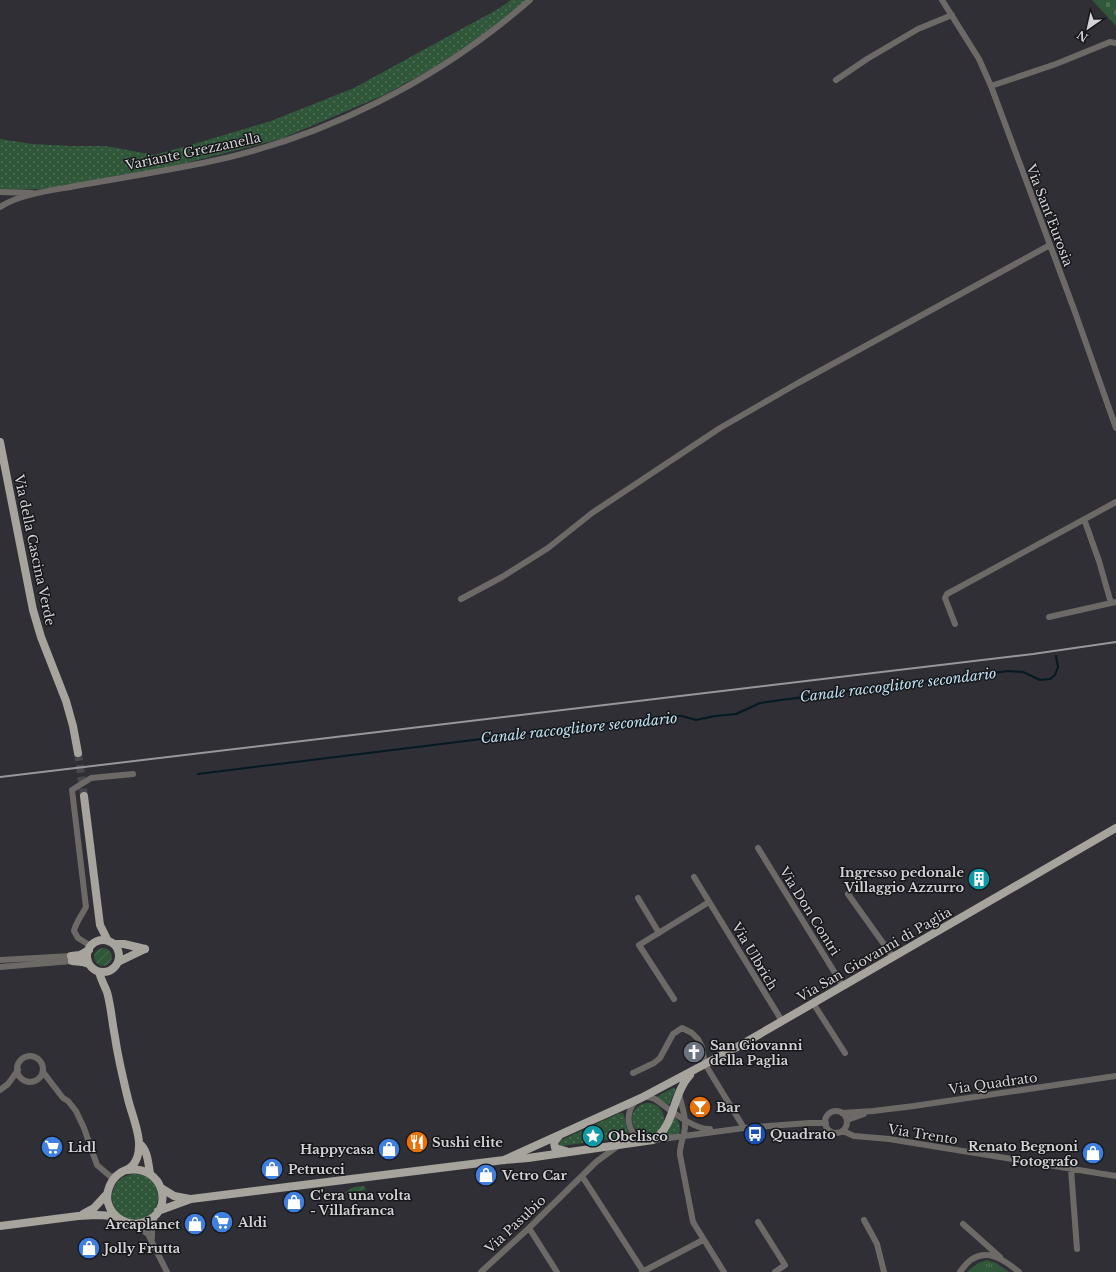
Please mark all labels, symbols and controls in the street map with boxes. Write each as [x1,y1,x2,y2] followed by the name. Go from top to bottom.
[1068,8,1108,48] north arrow
[1074,27,1091,45] text: N
[123,129,263,174] street label: Variante Grezzanella
[1022,161,1077,269] street label: Via Sant'Eurosia
[10,472,59,627] street label: Via della Cascina Verde
[799,664,997,706] water label: Canale raccoglitore secondario
[480,709,678,747] water label: Canale raccoglitore secondario
[775,863,844,959] street label: Via Don Contri
[839,864,964,896] place label: Ingresso pedonale Villaggio Azzurro
[966,866,992,892] building icon: Ingresso pedonale Villaggio Azzurro
[793,903,955,1006] street label: Via San Giovanni di Paglia
[727,919,781,993] street label: Via Ulbrich
[710,1037,803,1069] place label: San Giovanni della Paglia
[681,1039,707,1065] church icon: San Giovanni della Paglia
[947,1069,1038,1098] street label: Via Quadrato
[687,1094,713,1120] bar icon: Bar
[716,1099,741,1116] place label: Bar
[886,1120,959,1148] street label: Via Trento
[742,1121,768,1147] bus stop icon: Quadrato
[580,1123,606,1149] place icon: Obelisco
[770,1126,836,1143] place label: Quadrato
[608,1128,668,1145] place label: Obelisco
[404,1129,430,1155] restaurant icon: Sushi elite
[39,1134,65,1160] supermarket icon: Lidl
[432,1134,503,1151] place label: Sushi elite
[376,1136,402,1162] shop icon: Happycasa
[968,1138,1078,1170] place label: Renato Begnoni Fotografo
[68,1139,97,1156] place label: Lidl
[1080,1140,1106,1166] shop icon: Renato Begnoni Fotografo
[300,1141,375,1158] place label: Happycasa
[259,1156,285,1182] shop icon: Petrucci
[288,1161,345,1178] place label: Petrucci
[473,1162,499,1188] shop icon: Vetro Car
[501,1167,568,1184] place label: Vetro Car
[310,1187,411,1219] place label: C'era una volta - Villafranca
[281,1189,307,1215] shop icon: C'era una volta - Villafranca
[481,1192,549,1258] street label: Via Pasubio
[209,1209,235,1235] supermarket icon: Aldi
[182,1211,208,1237] shop icon: Arcaplanet
[237,1214,267,1231] place label: Aldi
[104,1216,180,1233] place label: Arcaplanet
[76,1235,102,1261] shop icon: Jolly Frutta
[101,1240,181,1257] place label: Jolly Frutta

